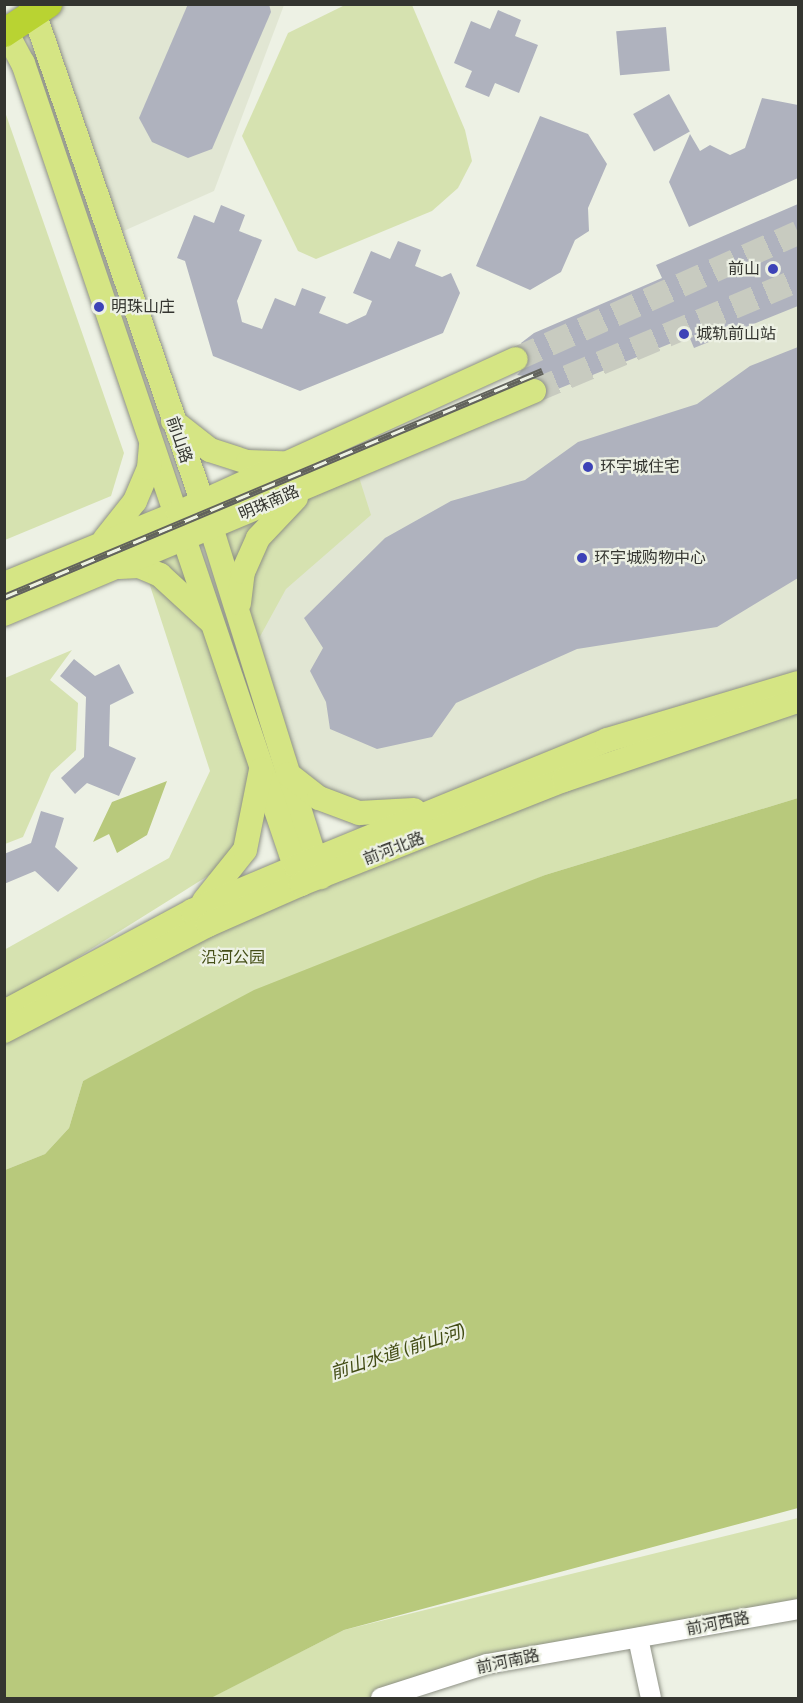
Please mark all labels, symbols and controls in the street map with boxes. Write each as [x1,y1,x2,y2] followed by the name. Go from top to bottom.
[728,259,760,279] place label: 前山
[764,260,782,278] marker: 前山
[111,297,175,317] place label: 明珠山庄
[92,300,106,314] marker: 明珠山庄
[696,324,776,344] place label: 城轨前山站
[677,327,691,341] marker: 城轨前山站
[162,414,196,466] street label: 前山路
[600,457,680,477] place label: 环宇城住宅
[581,460,595,474] marker: 环宇城住宅
[236,482,302,524] street label: 明珠南路
[594,548,706,568] place label: 环宇城购物中心
[575,551,589,565] marker: 环宇城购物中心
[361,829,427,869] street label: 前河北路
[201,948,265,968] park label: 沿河公园
[328,1320,468,1384] water label: 前山水道 (前山河)
[685,1608,751,1640] street label: 前河西路
[475,1646,541,1678] street label: 前河南路

